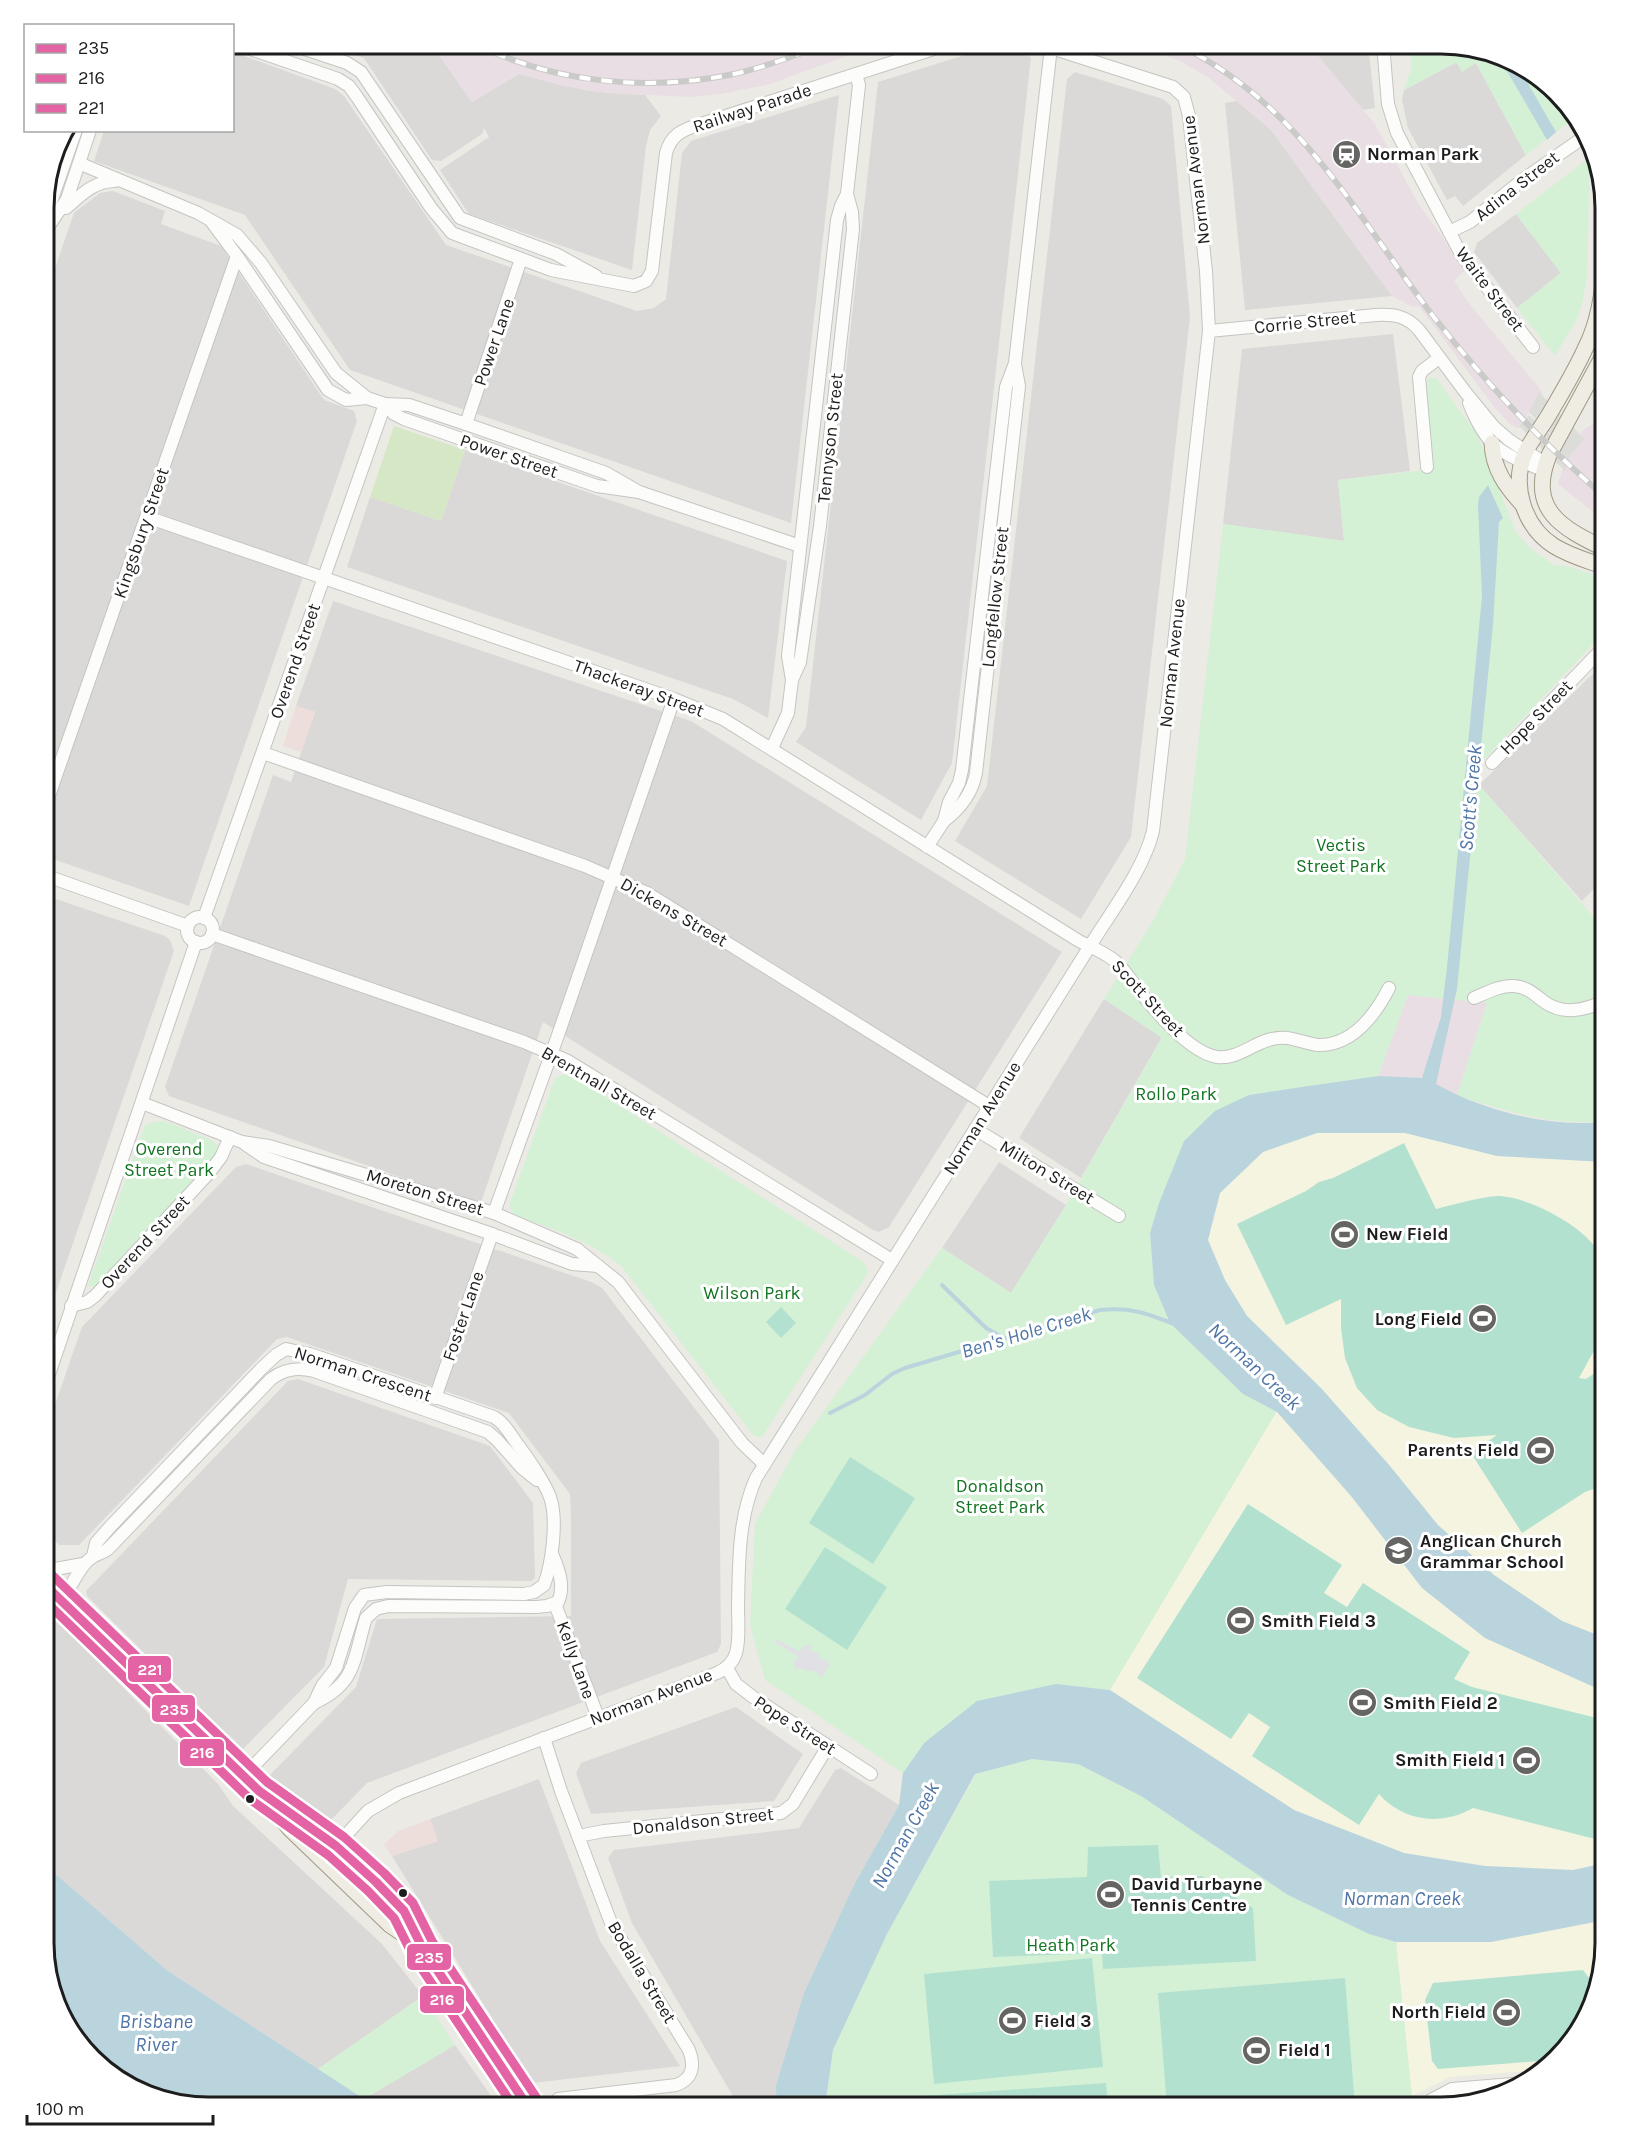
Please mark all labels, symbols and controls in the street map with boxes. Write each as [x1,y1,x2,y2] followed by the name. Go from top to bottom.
[24,24,234,132] legend
[78,37,109,59] text: 235
[78,67,105,89] text: 216
[690,79,814,137] street label: Railway Parade
[78,97,105,119] text: 221
[1177,114,1215,246] street label: Norman Avenue
[1330,138,1362,170] station icon: Norman Park
[1367,143,1480,165] place label: Norman Park
[1471,146,1564,226] street label: Adina Street
[1451,242,1529,336] street label: Waite Street
[469,295,519,389] street label: Power Lane
[1253,306,1357,338] street label: Corrie Street
[812,372,848,504] street label: Tennyson Street
[457,429,561,483] street label: Power Street
[108,464,174,601] street label: Kingsbury Street
[977,525,1013,668] street label: Longfellow Street
[1154,597,1190,729] street label: Norman Avenue
[265,600,325,722] street label: Overend Street
[571,654,707,722] street label: Thackeray Street
[1495,675,1577,759] street label: Hope Street
[1454,743,1487,852] water label: Scott's Creek
[1296,834,1386,877] park label: Vectis Street Park
[617,872,732,952] street label: Dickens Street
[1107,955,1189,1041] street label: Scott Street
[538,1041,661,1125] street label: Brentnall Street
[938,1057,1026,1179] street label: Norman Avenue
[1135,1083,1217,1105] park label: Rollo Park
[996,1135,1099,1209] street label: Milton Street
[124,1138,214,1181] park label: Overend Street Park
[363,1164,487,1220] street label: Moreton Street
[96,1190,194,1294] street label: Overend Street
[1329,1218,1361,1250] sports icon: New Field
[1366,1223,1448,1245] place label: New Field
[437,1268,489,1364] street label: Foster Lane
[703,1282,801,1304] park label: Wilson Park
[958,1302,1095,1363] water label: Ben's Hole Creek
[1467,1303,1499,1335] sports icon: Long Field
[1375,1308,1462,1330] place label: Long Field
[1204,1318,1306,1415] water label: Norman Creek
[292,1341,435,1407] street label: Norman Crescent
[1524,1434,1556,1466] sports icon: Parents Field
[1407,1439,1519,1461] place label: Parents Field
[955,1475,1045,1518] park label: Donaldson Street Park
[1420,1530,1564,1573] place label: Anglican Church Grammar School
[1383,1535,1415,1567] school or university icon: Anglican Church Grammar School
[1224,1605,1256,1637] sports icon: Smith Field 3
[1261,1610,1376,1632] place label: Smith Field 3
[552,1618,600,1702] street label: Kelly Lane
[127,1655,172,1683] line badge: 221
[137,1660,163,1679] text: 221
[586,1663,716,1731] street label: Norman Avenue
[1346,1687,1378,1719] sports icon: Smith Field 2
[750,1690,840,1760] street label: Pope Street
[1383,1692,1498,1714] place label: Smith Field 2
[151,1694,196,1723] line badge: 235
[160,1700,188,1719] text: 235
[179,1738,225,1767] line badge: 216
[189,1743,215,1762] text: 216
[1510,1744,1542,1776] sports icon: Smith Field 1
[1395,1749,1505,1771] place label: Smith Field 1
[867,1777,944,1892] water label: Norman Creek
[244,1793,256,1805] unlabelled marker
[631,1803,775,1839] street label: Donaldson Street
[1131,1873,1263,1916] place label: David Turbayne Tennis Centre
[1094,1878,1126,1910] sports icon: David Turbayne Tennis Centre
[397,1887,409,1899] unlabelled marker
[1343,1887,1462,1910] water label: Norman Creek
[603,1917,681,2027] street label: Bodalla Street
[1026,1934,1116,1956] park label: Heath Park
[406,1943,452,1971] line badge: 235
[415,1948,443,1967] text: 235
[419,1985,465,2014] line badge: 216
[429,1990,455,2009] text: 216
[1491,1996,1523,2028] sports icon: North Field
[1391,2001,1486,2023] place label: North Field
[997,2005,1029,2037] sports icon: Field 3
[119,2010,193,2056] water label: Brisbane River
[1034,2010,1092,2032] place label: Field 3
[1241,2034,1273,2066] sports icon: Field 1
[1278,2039,1331,2061] place label: Field 1
[27,2088,213,2126] scale bar
[36,2098,84,2120] text: 100 m

